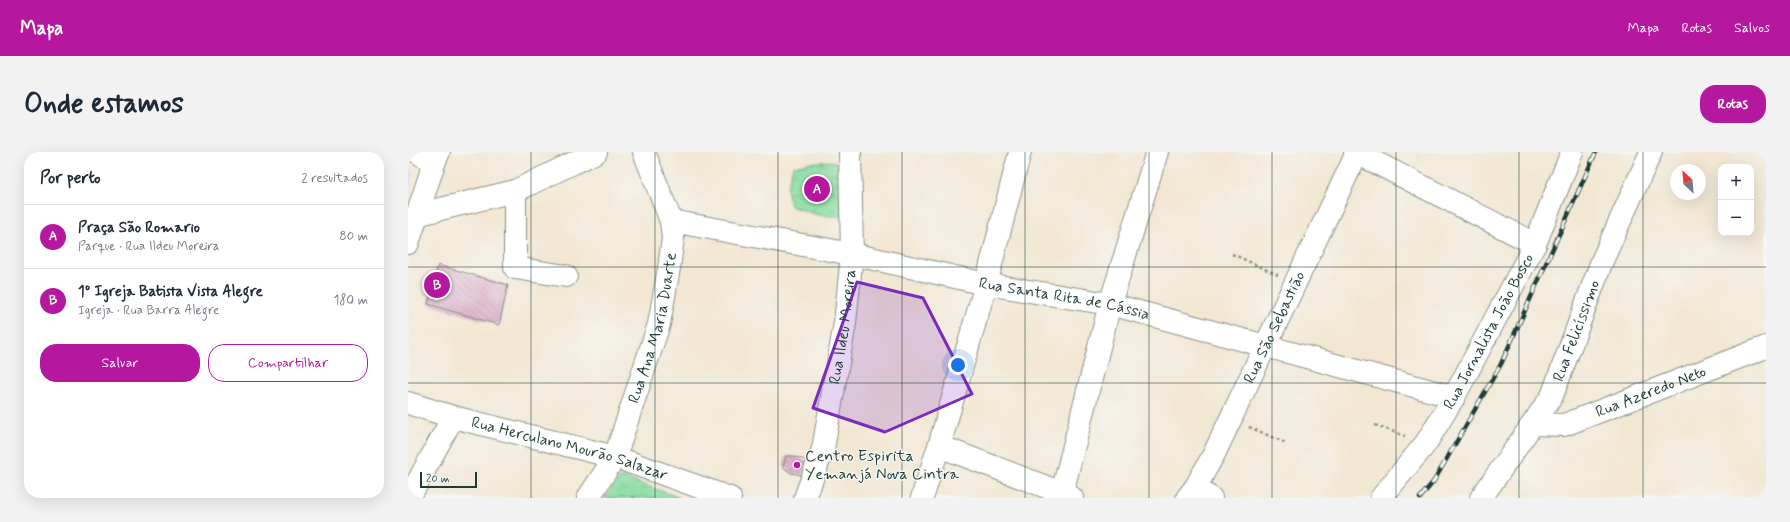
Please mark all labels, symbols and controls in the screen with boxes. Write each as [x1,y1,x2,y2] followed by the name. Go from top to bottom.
[20,16,63,41] text: Mapa
[1628,19,1659,37] text: Mapa
[1681,19,1712,37] text: Rotas
[1734,19,1770,37] text: Salvos
[1700,85,1766,123] button: Rotas
[24,86,184,123] text: Onde estamos
[1670,164,1706,200] north arrow
[1718,164,1754,236] map controls
[1718,164,1754,200] button: +
[40,167,101,189] text: Por perto
[301,170,368,187] text: 2 resultados
[804,174,830,204] pin: A
[1718,200,1754,236] button: −
[78,218,200,238] text: Praça São Romario
[49,228,57,245] text: A
[339,228,368,245] text: 80 m
[78,238,220,255] text: Parque · Rua Ildeu Moreira
[1438,250,1539,413] street label: Rua Jornalista João Bosco
[623,251,681,406] street label: Rua Ana Maria Duarte
[824,268,861,386] street label: Rua Ildeu Moreira
[1239,268,1310,387] street label: Rua São Sebastião
[424,270,450,300] pin: B
[977,272,1152,325] street label: Rua Santa Rita de Cássia
[1548,277,1605,384] street label: Rua Felicíssimo
[78,282,263,302] text: 1º Igreja Batista Vista Alegre
[49,292,57,309] text: B
[333,292,368,309] text: 180 m
[78,302,219,319] text: Igreja · Rua Barra Alegre
[40,344,200,382] button: Salvar
[208,344,368,382] button: Compartilhar
[948,355,968,375] your location
[1592,361,1709,422] street label: Rua Azeredo Neto
[469,411,671,486] street label: Rua Herculano Mourão Salazar
[805,446,960,485] place label: Centro Espirita Yemanjá Nova Cintra
[792,460,802,470] marker: Centro Espirita Yemanjá Nova Cintra
[420,470,477,489] scale bar
[426,472,449,486] text: 20 m

